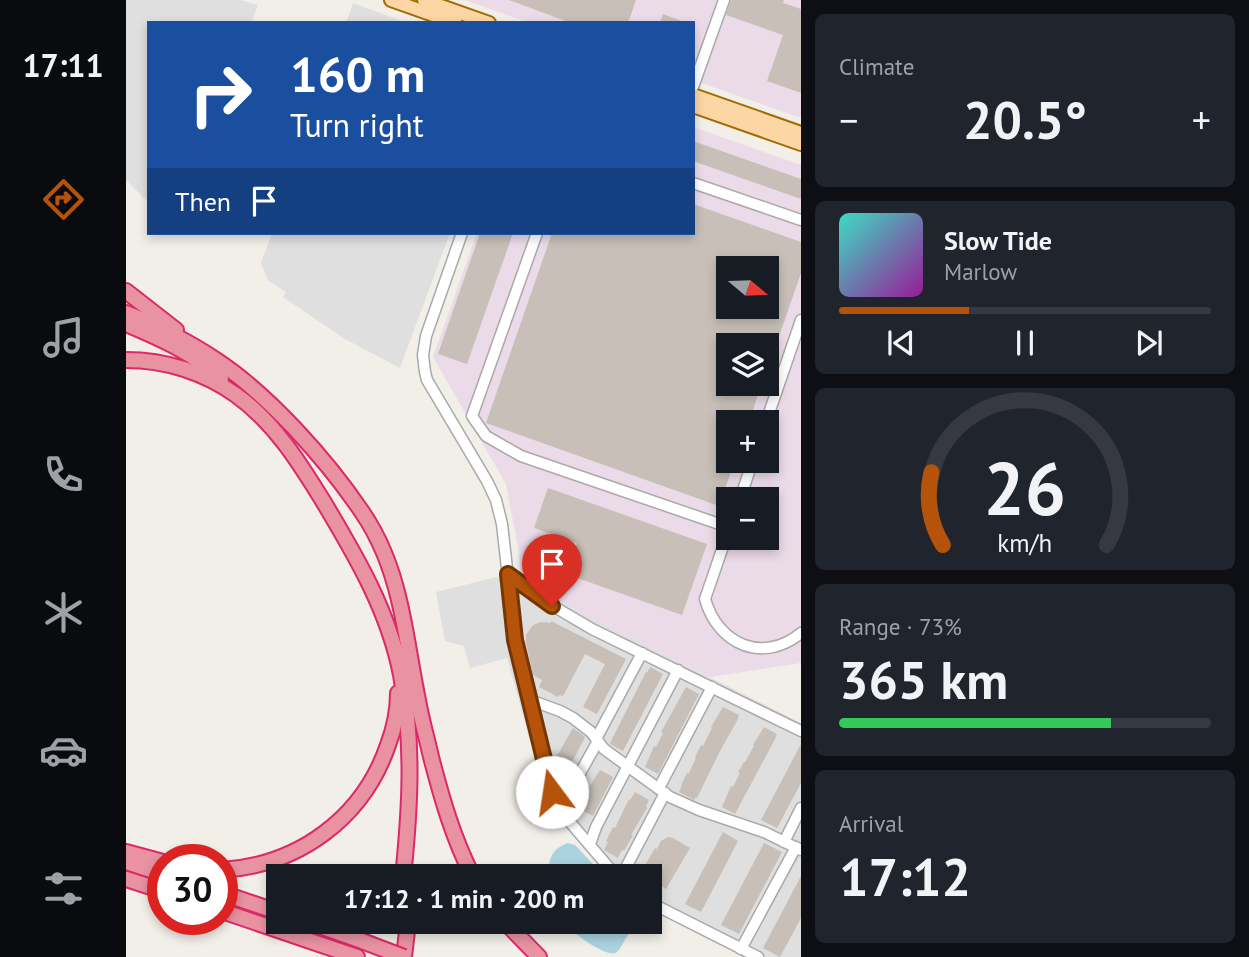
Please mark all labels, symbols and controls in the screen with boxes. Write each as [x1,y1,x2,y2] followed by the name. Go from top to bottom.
[290,42,425,106] text: 160 m
[22,44,104,86] text: 17:11
[175,49,266,140] icon: right
[839,52,914,81] text: Climate
[963,86,1087,153] text: 20.5°
[839,95,858,144] text: −
[1192,95,1211,144] text: +
[290,104,424,146] text: Turn right
[39,175,88,224] icon: directions
[245,182,283,220] icon: arrive
[175,185,231,218] text: Then
[944,224,1052,257] text: Slow Tide
[716,256,779,318] north arrow
[716,256,779,550] map controls
[944,257,1017,286] text: Marlow
[39,313,88,362] icon: music
[882,324,920,362] icon: previous
[1006,324,1044,362] icon: pause
[1130,324,1168,362] icon: next
[716,333,779,396] button: layers
[716,410,779,473] button: +
[984,441,1066,535] text: 26
[39,450,88,499] icon: phone
[716,487,779,550] button: −
[998,526,1052,558] text: km/h
[522,534,582,606] pin
[533,545,571,583] icon: arrive
[39,588,88,637] icon: climate
[839,612,962,641] text: Range · 73%
[839,646,1008,713] text: 365 km
[39,726,88,775] icon: car
[515,755,589,829] position arrow
[839,809,903,838] text: Arrival
[839,843,971,910] text: 17:12
[147,844,238,935] speed limit sign: 30
[39,864,88,913] icon: filters
[344,882,584,915] text: 17:12 · 1 min · 200 m

